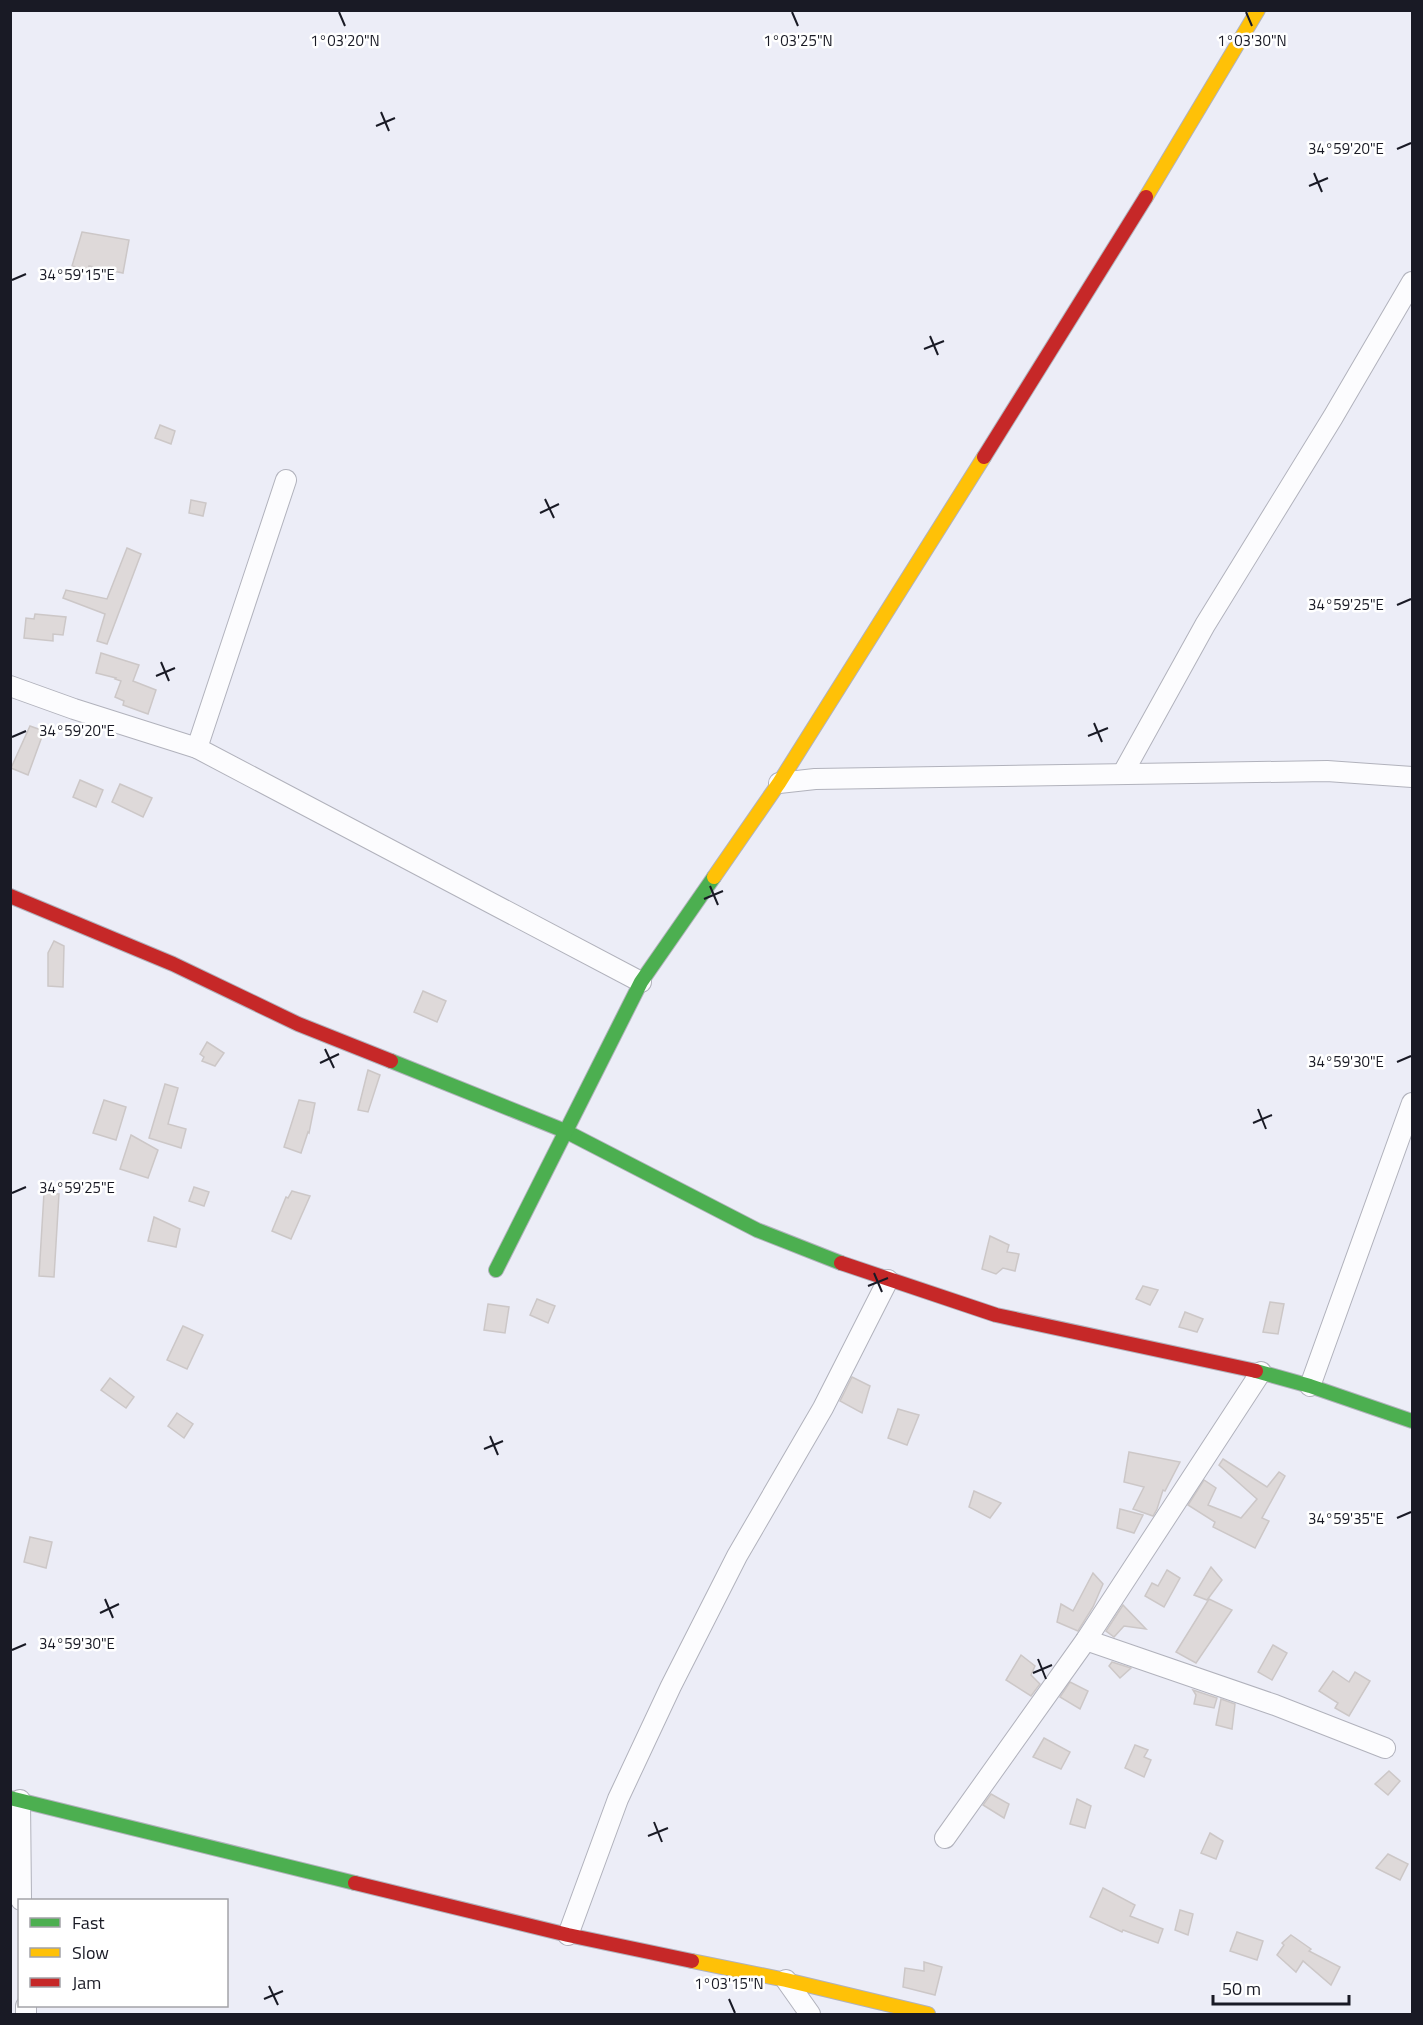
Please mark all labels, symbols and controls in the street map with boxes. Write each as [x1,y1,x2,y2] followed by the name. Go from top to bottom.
[310,29,380,52] text: 1°03'20"N
[763,29,833,52] text: 1°03'25"N
[1217,29,1287,52] text: 1°03'30"N
[1308,137,1384,160] text: 34°59'20"E
[39,263,115,286] text: 34°59'15"E
[1308,593,1384,616] text: 34°59'25"E
[39,719,115,742] text: 34°59'20"E
[1308,1050,1384,1073] text: 34°59'30"E
[39,1176,115,1199] text: 34°59'25"E
[1308,1507,1384,1530] text: 34°59'35"E
[39,1632,115,1655] text: 34°59'30"E
[18,1899,228,2007] legend
[72,1909,105,1936] text: Fast
[72,1939,109,1966] text: Slow
[1213,1968,1350,2006] scale bar
[72,1969,101,1996] text: Jam
[694,1972,764,1995] text: 1°03'15"N
[1222,1975,1261,2002] text: 50 m

